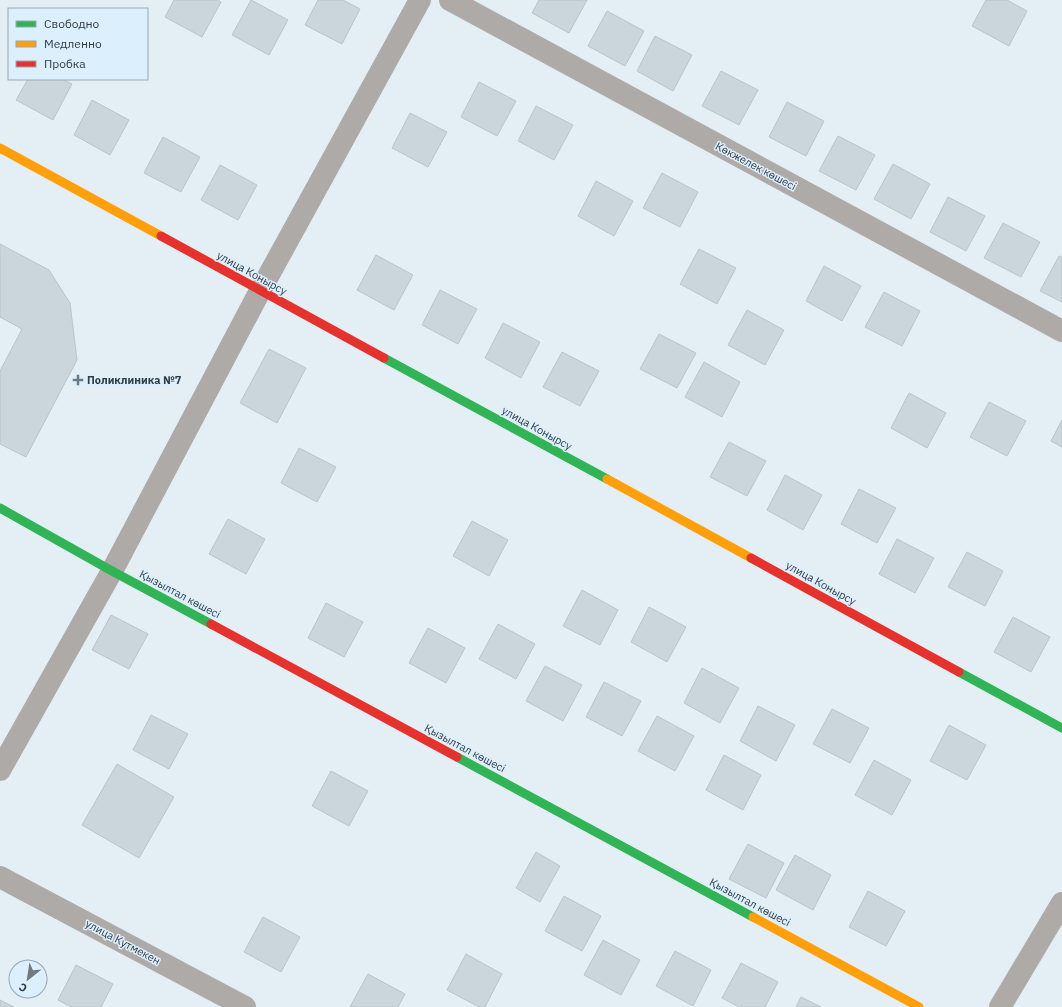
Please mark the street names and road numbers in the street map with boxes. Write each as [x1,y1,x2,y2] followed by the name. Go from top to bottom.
[713,139,799,193] street label: Көкжелек көшесі
[214,248,290,298] street label: улица Конырсу
[499,403,575,453] street label: улица Конырсу
[783,558,859,608] street label: улица Конырсу
[137,567,223,621] street label: Қызылтал көшесі
[422,721,508,775] street label: Қызылтал көшесі
[707,875,793,929] street label: Қызылтал көшесі
[83,916,163,968] street label: улица Кутмекен

